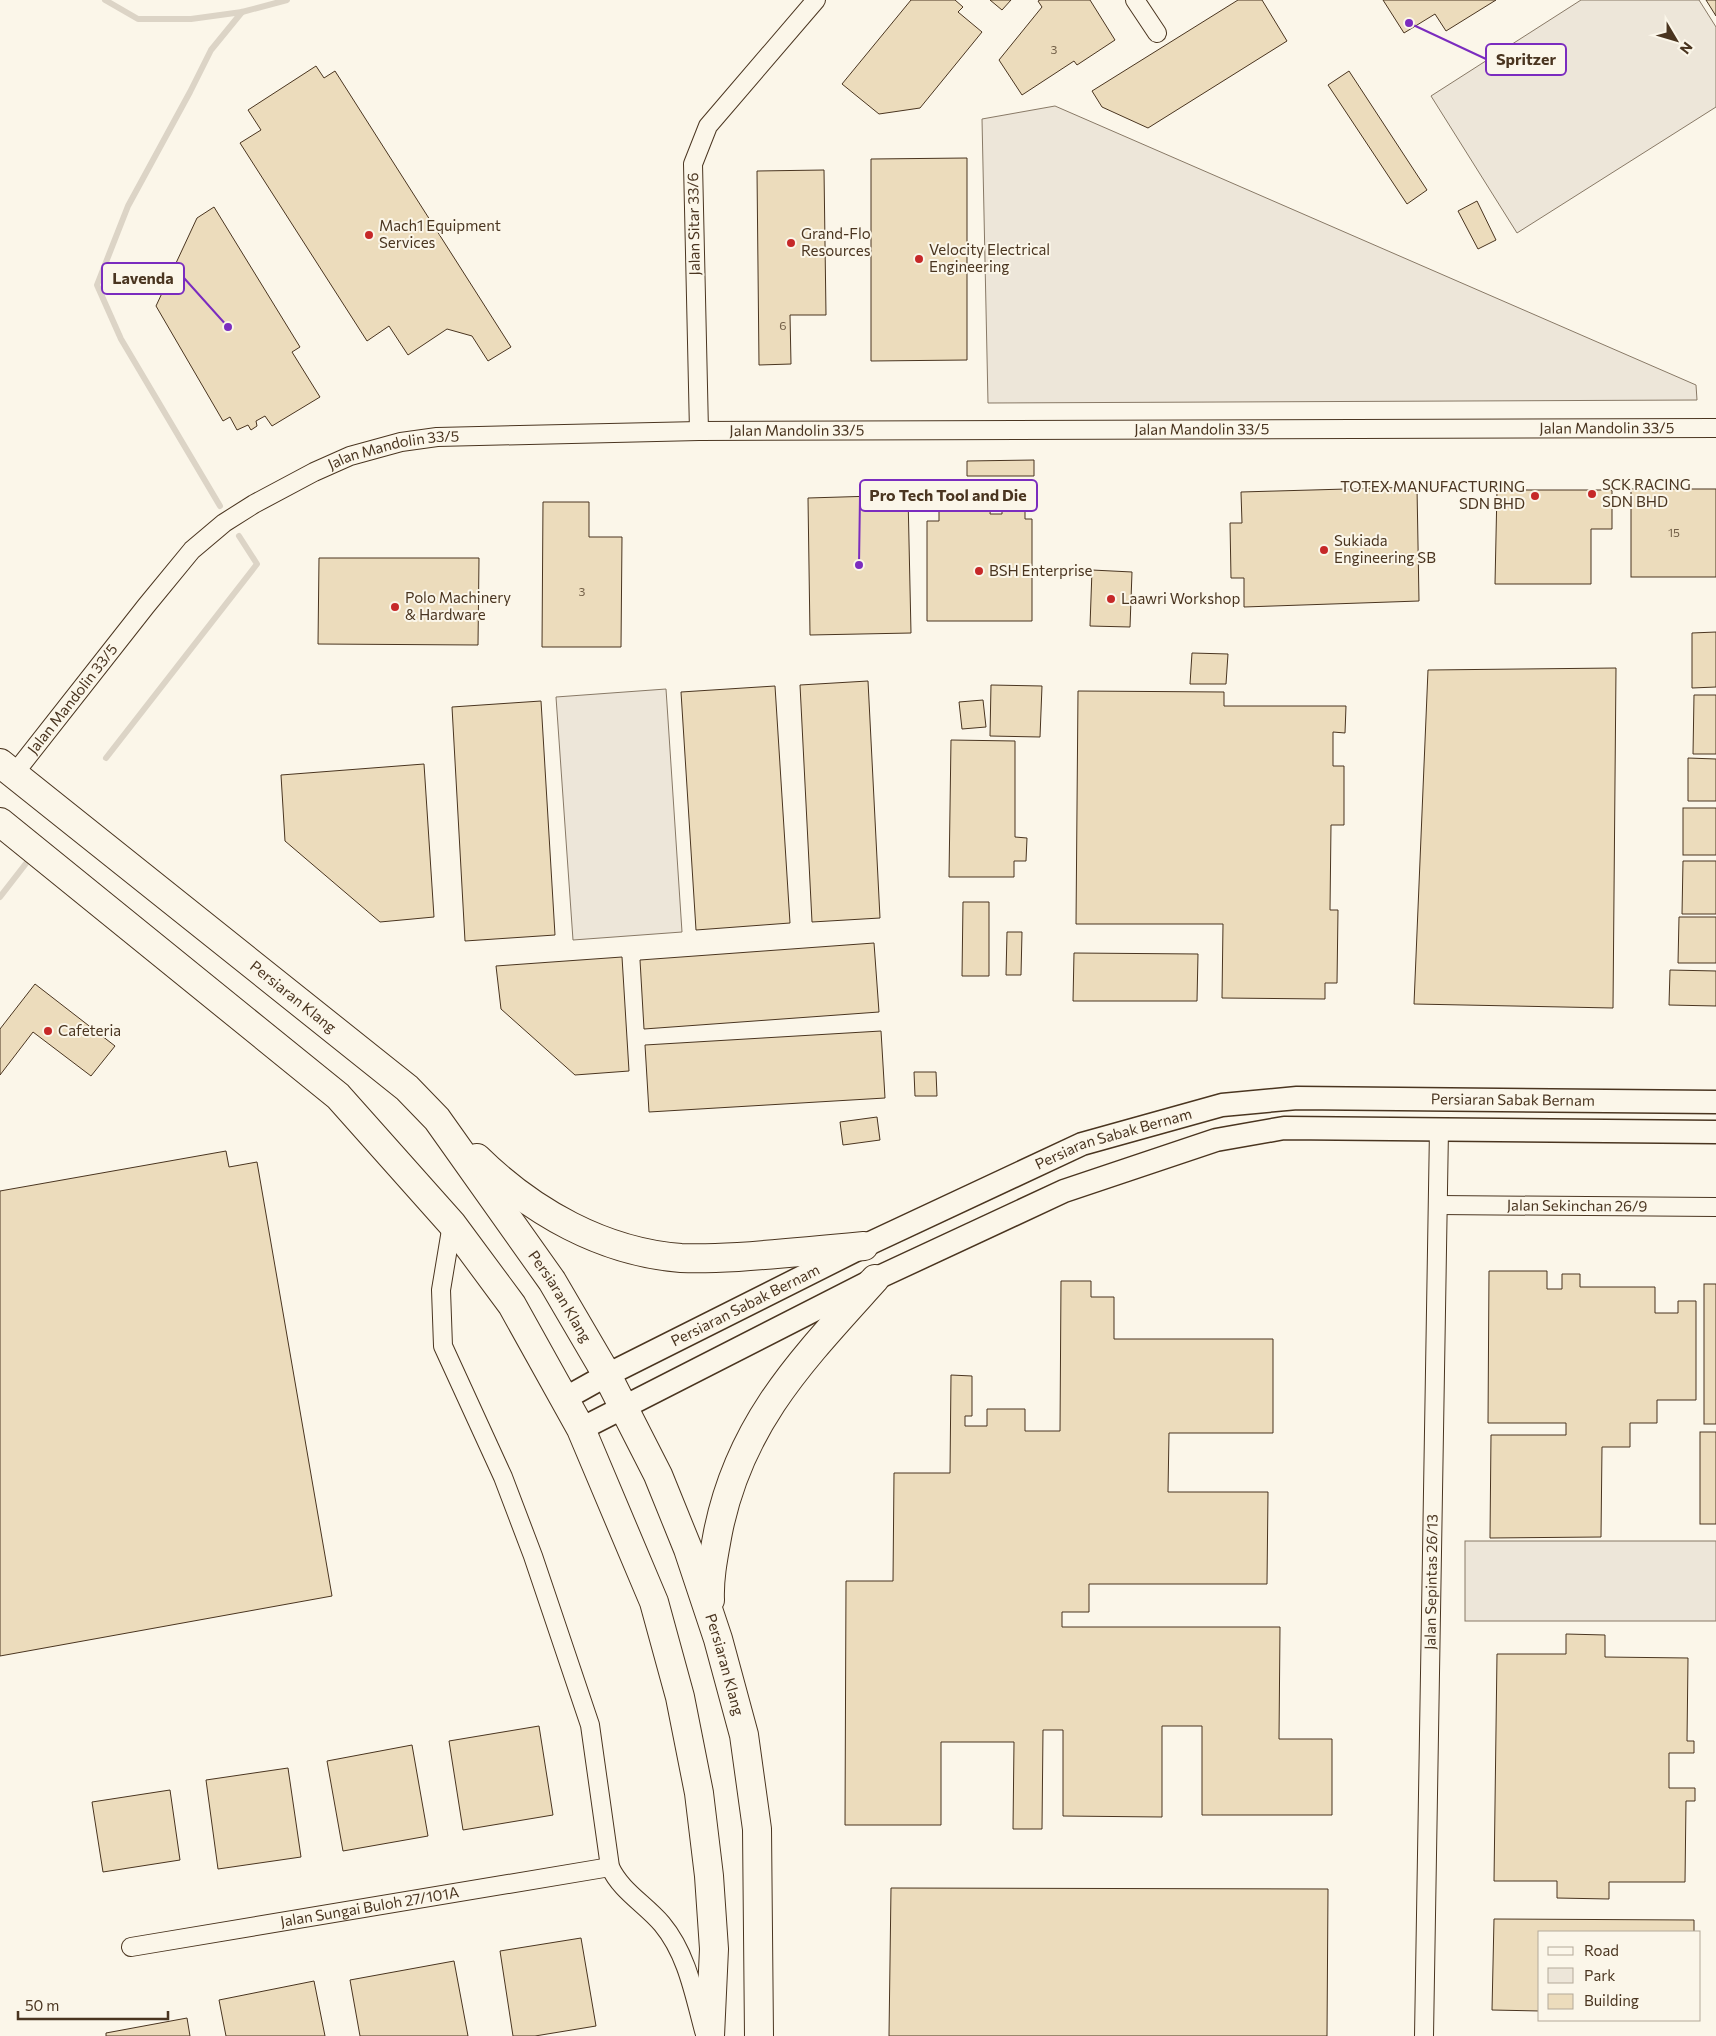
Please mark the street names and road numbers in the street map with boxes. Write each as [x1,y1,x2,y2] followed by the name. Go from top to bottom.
[683,172,703,276] street label: Jalan Sitar 33/6
[1539,418,1674,437] street label: Jalan Mandolin 33/5
[1134,419,1269,438] street label: Jalan Mandolin 33/5
[729,421,864,439] street label: Jalan Mandolin 33/5
[325,426,460,473] street label: Jalan Mandolin 33/5
[23,640,121,757] street label: Jalan Mandolin 33/5
[247,956,340,1036] street label: Persiaran Klang
[1431,1089,1595,1109] street label: Persiaran Sabak Bernam
[1032,1104,1194,1173] street label: Persiaran Sabak Bernam
[1507,1195,1647,1215] street label: Jalan Sekinchan 26/9
[525,1247,596,1345] street label: Persiaran Klang
[667,1260,822,1350] street label: Persiaran Sabak Bernam
[1420,1514,1441,1650] street label: Jalan Sepintas 26/13
[702,1611,748,1717] street label: Persiaran Klang
[279,1882,460,1930] street label: Jalan Sungai Buloh 27/101A

